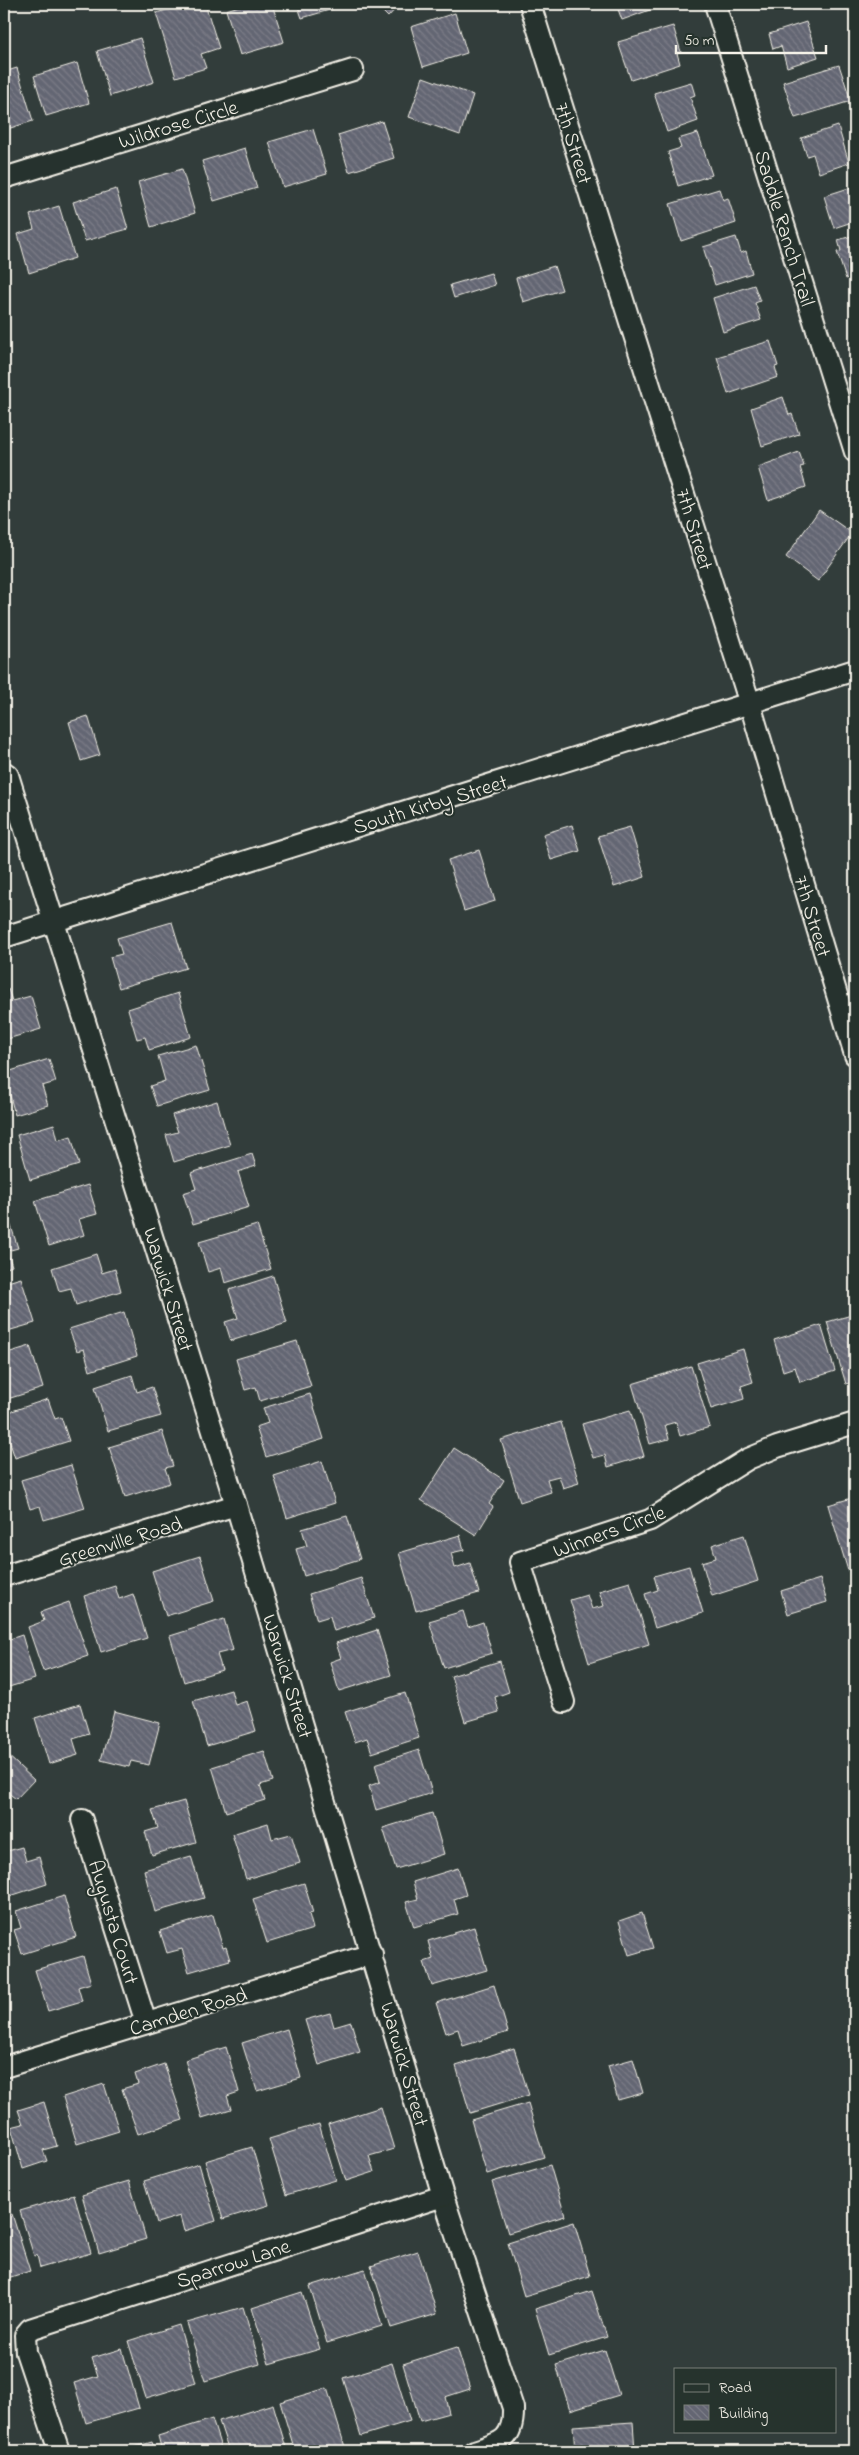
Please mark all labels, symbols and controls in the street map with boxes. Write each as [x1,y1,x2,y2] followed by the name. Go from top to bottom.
[676,22,826,54] scale bar
[684,30,715,52] text: 50 m
[115,93,242,158] street label: Wildrose Circle
[545,99,599,188] street label: 7th Street
[745,147,821,310] street label: Saddle Ranch Trail
[666,485,720,574] street label: 7th Street
[350,768,512,846] street label: South Kirby Street
[784,872,838,961] street label: 7th Street
[134,1224,200,1355] street label: Warwick Street
[549,1498,671,1567] street label: Winners Circle
[55,1510,186,1576] street label: Greenville Road
[253,1611,319,1742] street label: Warwick Street
[77,1857,145,1989] street label: Augusta Court
[126,1981,251,2045] street label: Camden Road
[371,1999,435,2130] street label: Warwick Street
[173,2232,295,2297] street label: Sparrow Lane
[674,2368,836,2432] legend
[719,2377,752,2399] text: Road
[718,2403,768,2426] text: Building

